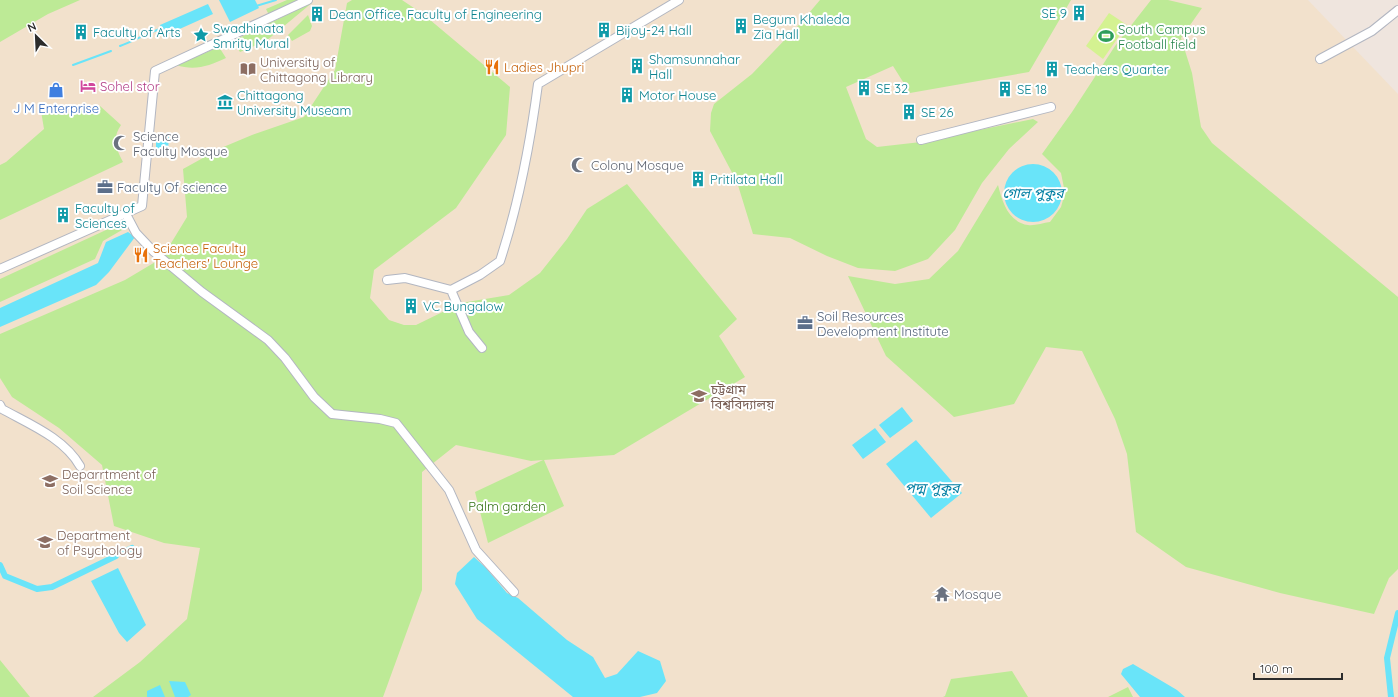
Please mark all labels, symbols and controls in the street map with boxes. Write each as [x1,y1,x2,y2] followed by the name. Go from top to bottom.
[1070,4,1088,22] building icon: SE 9
[308,5,326,23] building icon: Dean Office, Faculty of Engineering
[1042,5,1067,21] place label: SE 9
[329,6,542,22] place label: Dean Office, Faculty of Engineering
[753,11,850,42] place label: Begum Khaleda Zia Hall
[16,16,56,56] north arrow
[732,17,750,35] building icon: Begum Khaleda Zia Hall
[25,19,38,35] text: N
[213,20,289,51] place label: Swadhinata Smrity Mural
[595,21,613,39] building icon: Bijoy-24 Hall
[1118,21,1206,52] place label: South Campus Football field
[616,22,692,38] place label: Bijoy-24 Hall
[72,23,90,41] building icon: Faculty of Arts
[93,24,181,40] place label: Faculty of Arts
[192,26,210,44] place icon: Swadhinata Smrity Mural
[1097,27,1115,45] sports icon: South Campus Football field
[649,51,740,82] place label: Shamsunnahar Hall
[260,54,373,85] place label: University of Chittagong Library
[628,57,646,75] building icon: Shamsunnahar Hall
[483,58,501,76] restaurant icon: Ladies Jhupri
[504,59,584,75] place label: Ladies Jhupri
[239,60,257,78] library icon: University of Chittagong Library
[1043,60,1061,78] building icon: Teachers Quarter
[1064,61,1169,77] place label: Teachers Quarter
[79,77,97,95] hotel icon: Sohel stor
[100,78,160,94] place label: Sohel stor
[855,79,873,97] building icon: SE 32
[876,80,908,96] place label: SE 32
[996,80,1014,98] building icon: SE 18
[47,81,65,99] shop icon: J M Enterprise
[1017,81,1047,97] place label: SE 18
[618,86,636,104] building icon: Motor House
[237,87,351,118] place label: Chittagong University Museam
[639,87,716,103] place label: Motor House
[216,93,234,111] museum icon: Chittagong University Museam
[13,100,99,116] place label: J M Enterprise
[900,103,918,121] building icon: SE 26
[921,104,953,120] place label: SE 26
[133,128,228,159] place label: Science Faculty Mosque
[112,134,130,152] mosque icon: Science Faculty Mosque
[570,156,588,174] mosque icon: Colony Mosque
[591,157,684,173] place label: Colony Mosque
[689,170,707,188] building icon: Pritilata Hall
[710,171,783,187] place label: Pritilata Hall
[96,178,114,196] office icon: Faculty Of science
[117,179,227,195] place label: Faculty Of science
[1003,184,1066,202] water label: গোল পুকুর
[75,200,135,231] place label: Faculty of Sciences
[54,206,72,224] building icon: Faculty of Sciences
[153,240,258,271] place label: Science Faculty Teachers' Lounge
[132,246,150,264] restaurant icon: Science Faculty Teachers' Lounge
[402,297,420,315] building icon: VC Bungalow
[423,298,504,314] place label: VC Bungalow
[817,308,949,339] place label: Soil Resources Development Institute
[796,314,814,332] office icon: Soil Resources Development Institute
[710,381,775,412] place label: চট্টগ্রাম বিশ্ববিদ্যালয়
[690,387,708,405] school or university icon: চট্টগ্রাম বিশ্ববিদ্যালয়
[62,466,156,497] place label: Deparrtment of Soil Science
[41,472,59,490] school or university icon: Deparrtment of Soil Science
[905,479,962,497] water label: পদ্ম পুকুর
[468,498,546,514] park label: Palm garden
[57,527,142,558] place label: Department of Psychology
[36,533,54,551] school or university icon: Department of Psychology
[933,585,951,603] temple icon: Mosque
[954,586,1001,602] place label: Mosque
[1254,655,1342,681] scale bar
[1260,661,1293,676] text: 100 m

